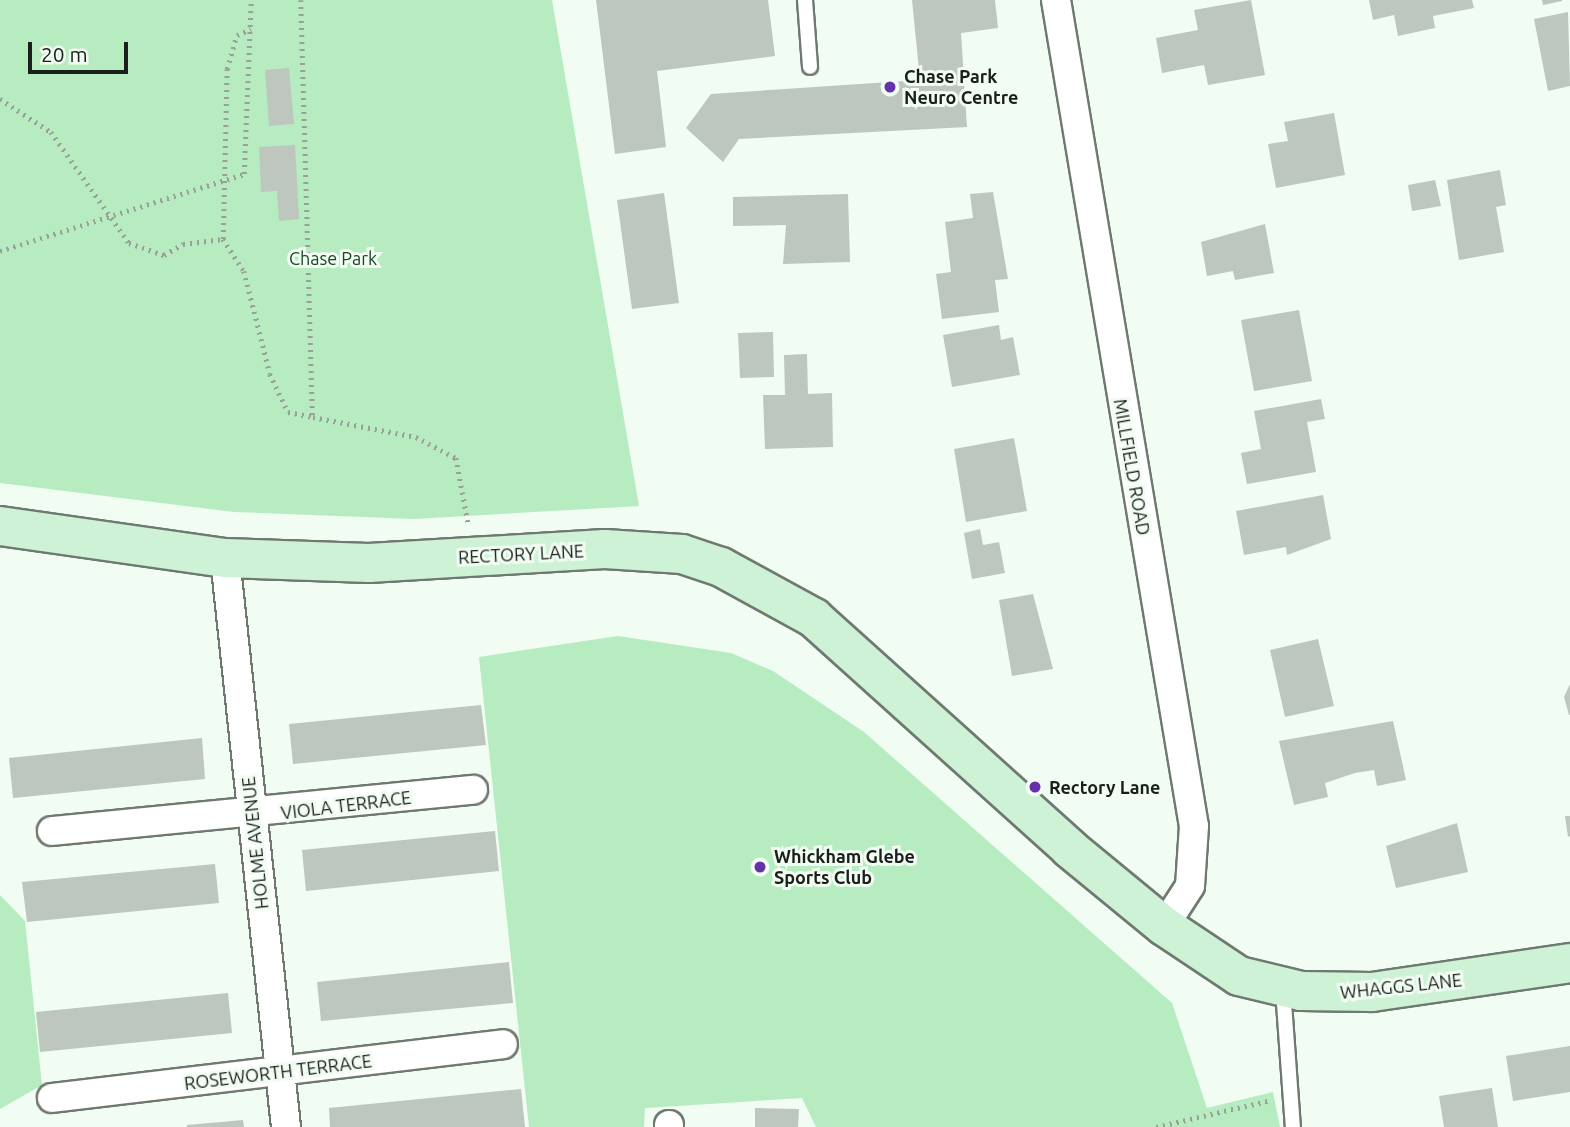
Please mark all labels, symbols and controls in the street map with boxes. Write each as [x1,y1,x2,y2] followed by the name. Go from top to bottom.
[32,28,131,72] scale bar
[41,42,88,66] text: 20 m
[904,66,1018,108] place label: Chase Park Neuro Centre
[882,79,898,95] marker: Chase Park Neuro Centre
[289,247,377,269] park label: Chase Park
[1109,397,1155,537] street label: MILLFIELD ROAD
[458,540,584,568] street label: RECTORY LANE
[237,776,273,910] street label: HOLME AVENUE
[1049,776,1160,798] place label: Rectory Lane
[1027,779,1043,795] marker: Rectory Lane
[280,786,412,824] street label: VIOLA TERRACE
[774,846,915,888] place label: Whickham Glebe Sports Club
[752,859,768,875] marker: Whickham Glebe Sports Club
[1339,969,1463,1003] street label: WHAGGS LANE
[183,1050,373,1094] street label: ROSEWORTH TERRACE

